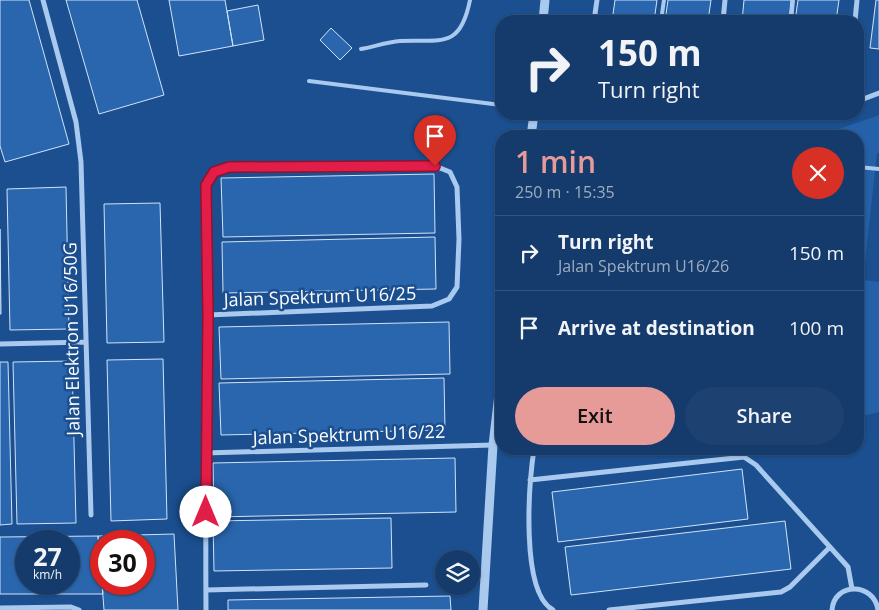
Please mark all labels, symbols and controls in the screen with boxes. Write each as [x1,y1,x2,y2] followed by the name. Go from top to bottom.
[598,29,702,76] text: 150 m
[515,35,580,100] icon: right
[598,74,700,104] text: Turn right
[414,115,456,166] pin
[421,122,449,150] icon: arrive
[515,141,596,182] text: 1 min
[792,147,844,199] button: close
[515,181,615,203] text: 250 m · 15:35
[558,229,653,255] text: Turn right
[515,239,543,267] icon: right
[789,240,844,266] text: 150 m
[57,242,85,438] street label: Jalan Elektron U16/50G
[558,255,729,277] text: Jalan Spektrum U16/26
[221,281,417,311] street label: Jalan Spektrum U16/25
[515,314,543,342] icon: arrive
[558,315,755,341] text: Arrive at destination
[789,315,844,341] text: 100 m
[515,387,675,445] button: Exit
[685,387,844,445] button: Share
[250,419,446,449] street label: Jalan Spektrum U16/22
[179,485,231,537] position arrow
[90,530,155,595] speed limit sign: 30
[33,539,62,573] text: 27
[435,550,480,595] map controls
[435,550,480,595] button: layers
[33,566,62,583] text: km/h

